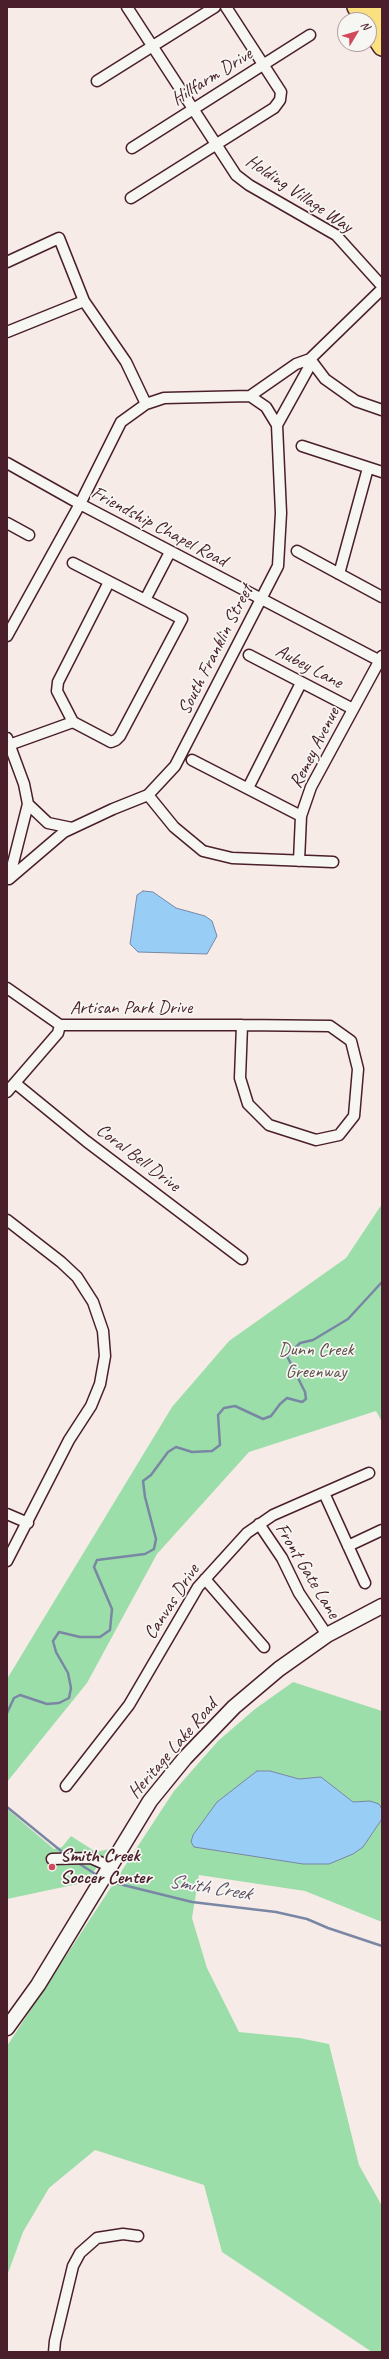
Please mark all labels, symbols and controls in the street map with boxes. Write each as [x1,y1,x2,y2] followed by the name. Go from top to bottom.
[337,12,377,52] north arrow
[358,18,373,32] text: N
[167,43,257,111] street label: Hillfarm Drive
[241,150,357,238] street label: Holding Village Way
[87,482,231,572] street label: Friendship Chapel Road
[173,581,259,719] street label: South Franklin Street
[271,640,347,694] street label: Aubey Lane
[285,704,345,792] street label: Remey Avenue
[70,997,192,1019] street label: Artisan Park Drive
[91,1119,185,1197] street label: Coral Bell Drive
[279,1339,353,1383] park label: Dunn Creek Greenway
[270,1519,344,1623] street label: Front Gate Lane
[139,1560,205,1644] street label: Canvas Drive
[123,1694,223,1804] street label: Heritage Lake Road
[60,1845,151,1889] place label: Smith Creek Soccer Center
[47,1862,57,1872] marker: Smith Creek Soccer Center
[168,1870,252,1906] water label: Smith Creek

